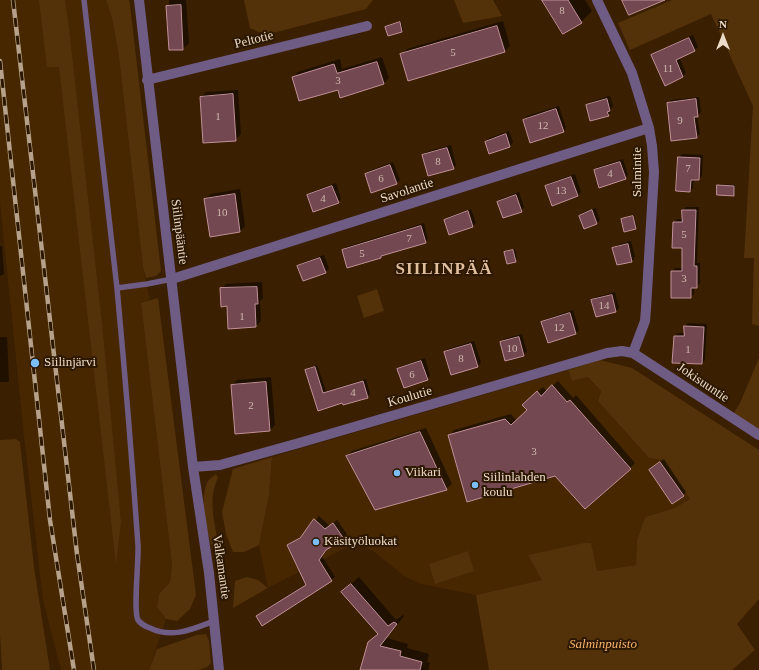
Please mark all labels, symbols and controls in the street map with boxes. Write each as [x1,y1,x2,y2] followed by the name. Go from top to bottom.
[559,4,565,18] house number: 8
[703,16,743,56] north arrow
[719,18,727,30] text: N
[233,28,275,52] street label: Peltotie
[450,46,456,60] house number: 5
[663,62,673,76] house number: 11
[335,74,341,88] house number: 3
[215,110,221,124] house number: 1
[677,114,683,128] house number: 9
[538,119,548,133] house number: 12
[630,147,646,197] street label: Salmintie
[435,155,441,169] house number: 8
[685,162,691,176] house number: 7
[607,167,613,181] house number: 4
[378,172,384,186] house number: 6
[378,175,436,207] street label: Savolantie
[556,184,566,198] house number: 13
[320,192,326,206] house number: 4
[167,198,191,266] street label: Siilinpääntie
[216,206,228,220] house number: 10
[681,228,687,242] house number: 5
[406,232,412,246] house number: 7
[359,247,365,261] house number: 5
[396,260,492,280] district label: SIILINPÄÄ
[681,272,687,286] house number: 3
[598,299,610,313] house number: 14
[239,310,245,324] house number: 1
[554,321,564,335] house number: 12
[506,342,518,356] house number: 10
[685,343,691,357] house number: 1
[458,352,464,366] house number: 8
[44,355,96,371] place label: Siilinjärvi
[29,357,41,369] marker: Siilinjärvi
[674,360,732,406] street label: Jokisuuntie
[409,368,415,382] house number: 6
[386,383,434,411] street label: Koulutie
[350,386,356,400] house number: 4
[248,399,254,413] house number: 2
[531,445,537,459] house number: 3
[405,465,441,481] place label: Viikari
[392,468,402,478] marker: Viikari
[483,470,546,501] place label: Siilinlahden koulu
[470,480,480,490] marker: Siilinlahden koulu
[209,534,233,600] street label: Valkamantie
[324,534,397,550] place label: Käsityöluokat
[311,537,321,547] marker: Käsityöluokat
[569,637,637,653] park label: Salminpuisto

